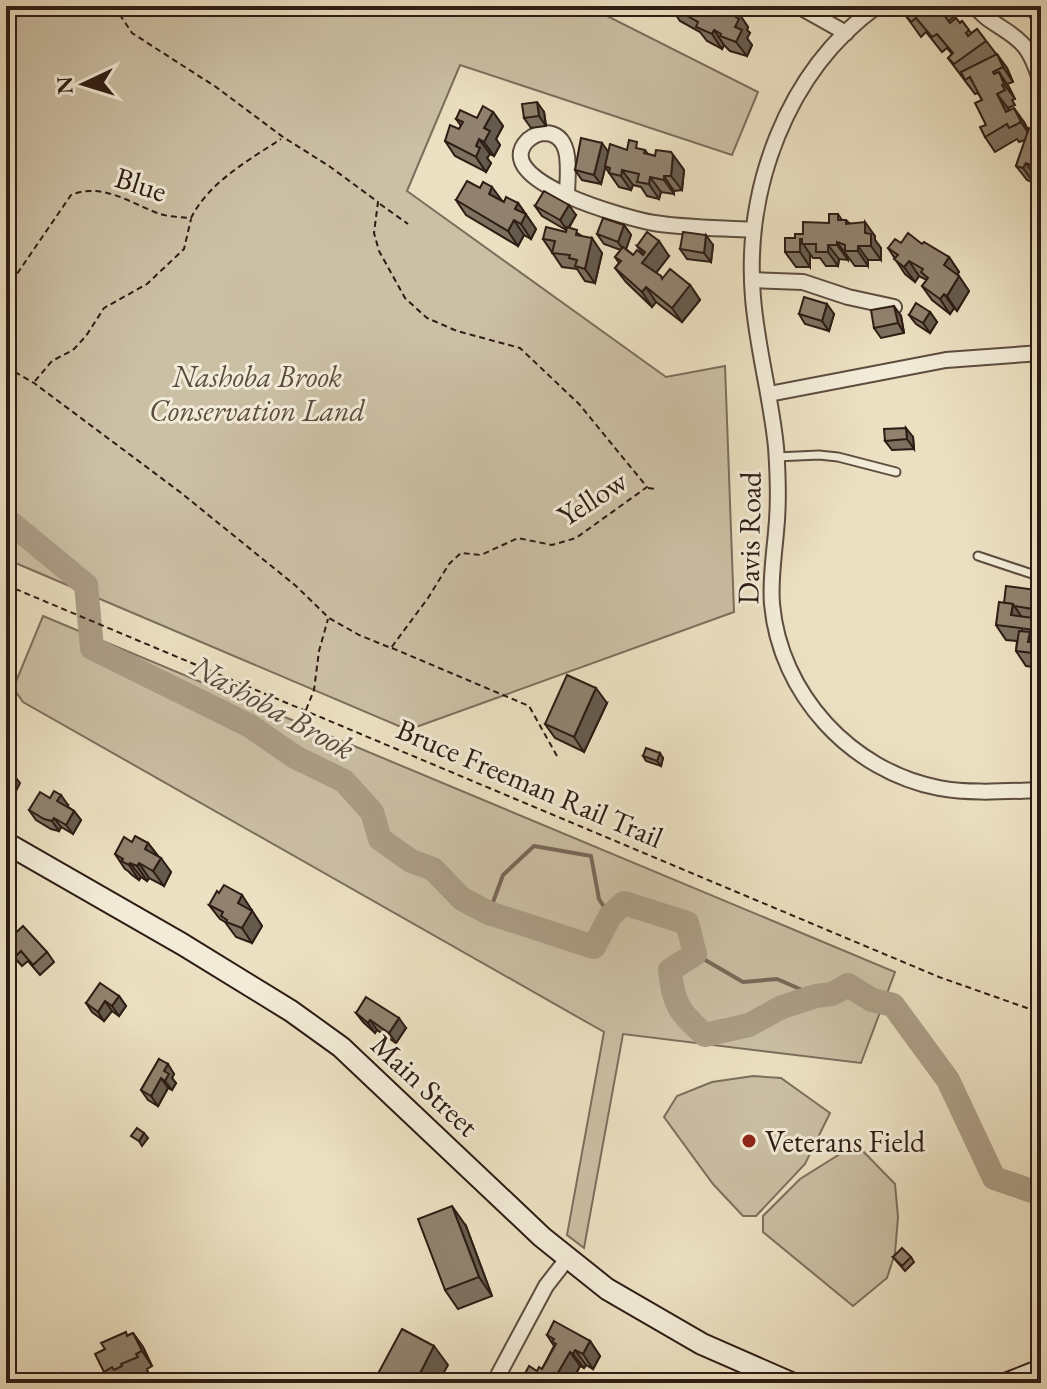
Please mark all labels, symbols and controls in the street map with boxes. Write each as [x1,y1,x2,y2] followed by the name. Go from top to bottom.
[44,44,124,124] north arrow
[49,75,80,95] text: N
[110,157,172,211] street label: Blue
[149,357,366,430] park label: Nashoba Brook Conservation Land
[550,461,635,535] street label: Yellow
[728,470,770,605] street label: Davis Road
[183,644,363,769] water label: Nashoba Brook
[391,709,669,857] street label: Bruce Freeman Rail Trail
[363,1025,488,1145] street label: Main Street
[765,1122,926,1161] place label: Veterans Field
[740,1132,758,1150] marker: Veterans Field

